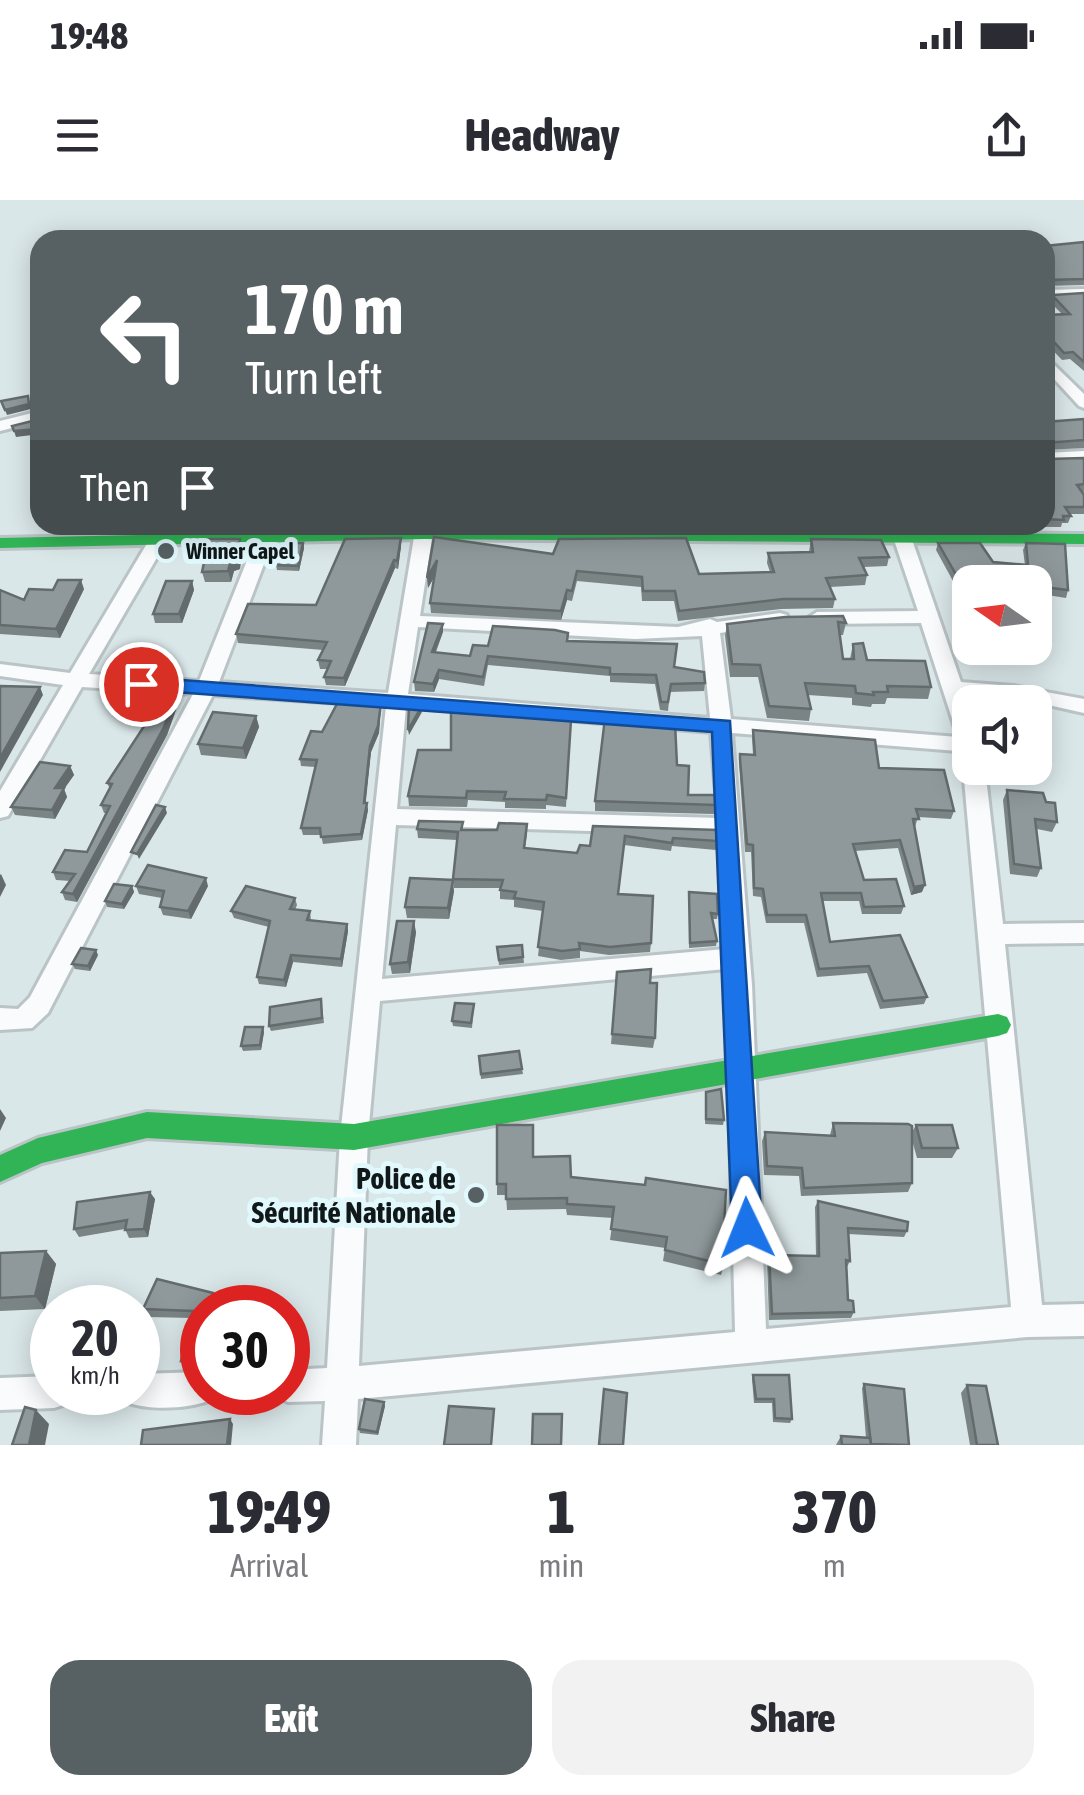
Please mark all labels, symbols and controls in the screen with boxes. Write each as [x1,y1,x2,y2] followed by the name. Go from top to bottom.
[50,14,128,57] text: 19:48
[50,108,105,163] icon: menu
[979,108,1034,163] icon: share
[465,109,619,161] text: Headway
[245,269,404,349] text: 170 m
[80,270,210,400] icon: left
[245,352,383,404] text: Turn left
[170,460,225,515] icon: arrive
[80,466,150,509] text: Then
[185,538,295,564] place label: Winner Capel
[155,540,177,562] marker: Winner Capel
[952,565,1052,665] north arrow
[952,565,1052,785] map controls
[99,642,184,727] pin
[114,657,169,712] icon: arrive
[952,685,1052,785] button: sound
[251,1161,456,1229] place label: Police de Sécurité Nationale
[695,1176,799,1280] position arrow
[465,1184,487,1206] marker: Police de Sécurité Nationale
[180,1285,310,1415] speed limit sign: 30
[71,1309,118,1367] text: 20
[70,1361,120,1389] text: km/h
[207,1477,331,1546] text: 19:49
[547,1477,576,1546] text: 1
[792,1477,876,1546] text: 370
[230,1547,308,1584] text: Arrival
[538,1547,584,1584] text: min
[823,1547,846,1584] text: m
[50,1660,532,1775] button: Exit
[552,1660,1034,1775] button: Share

